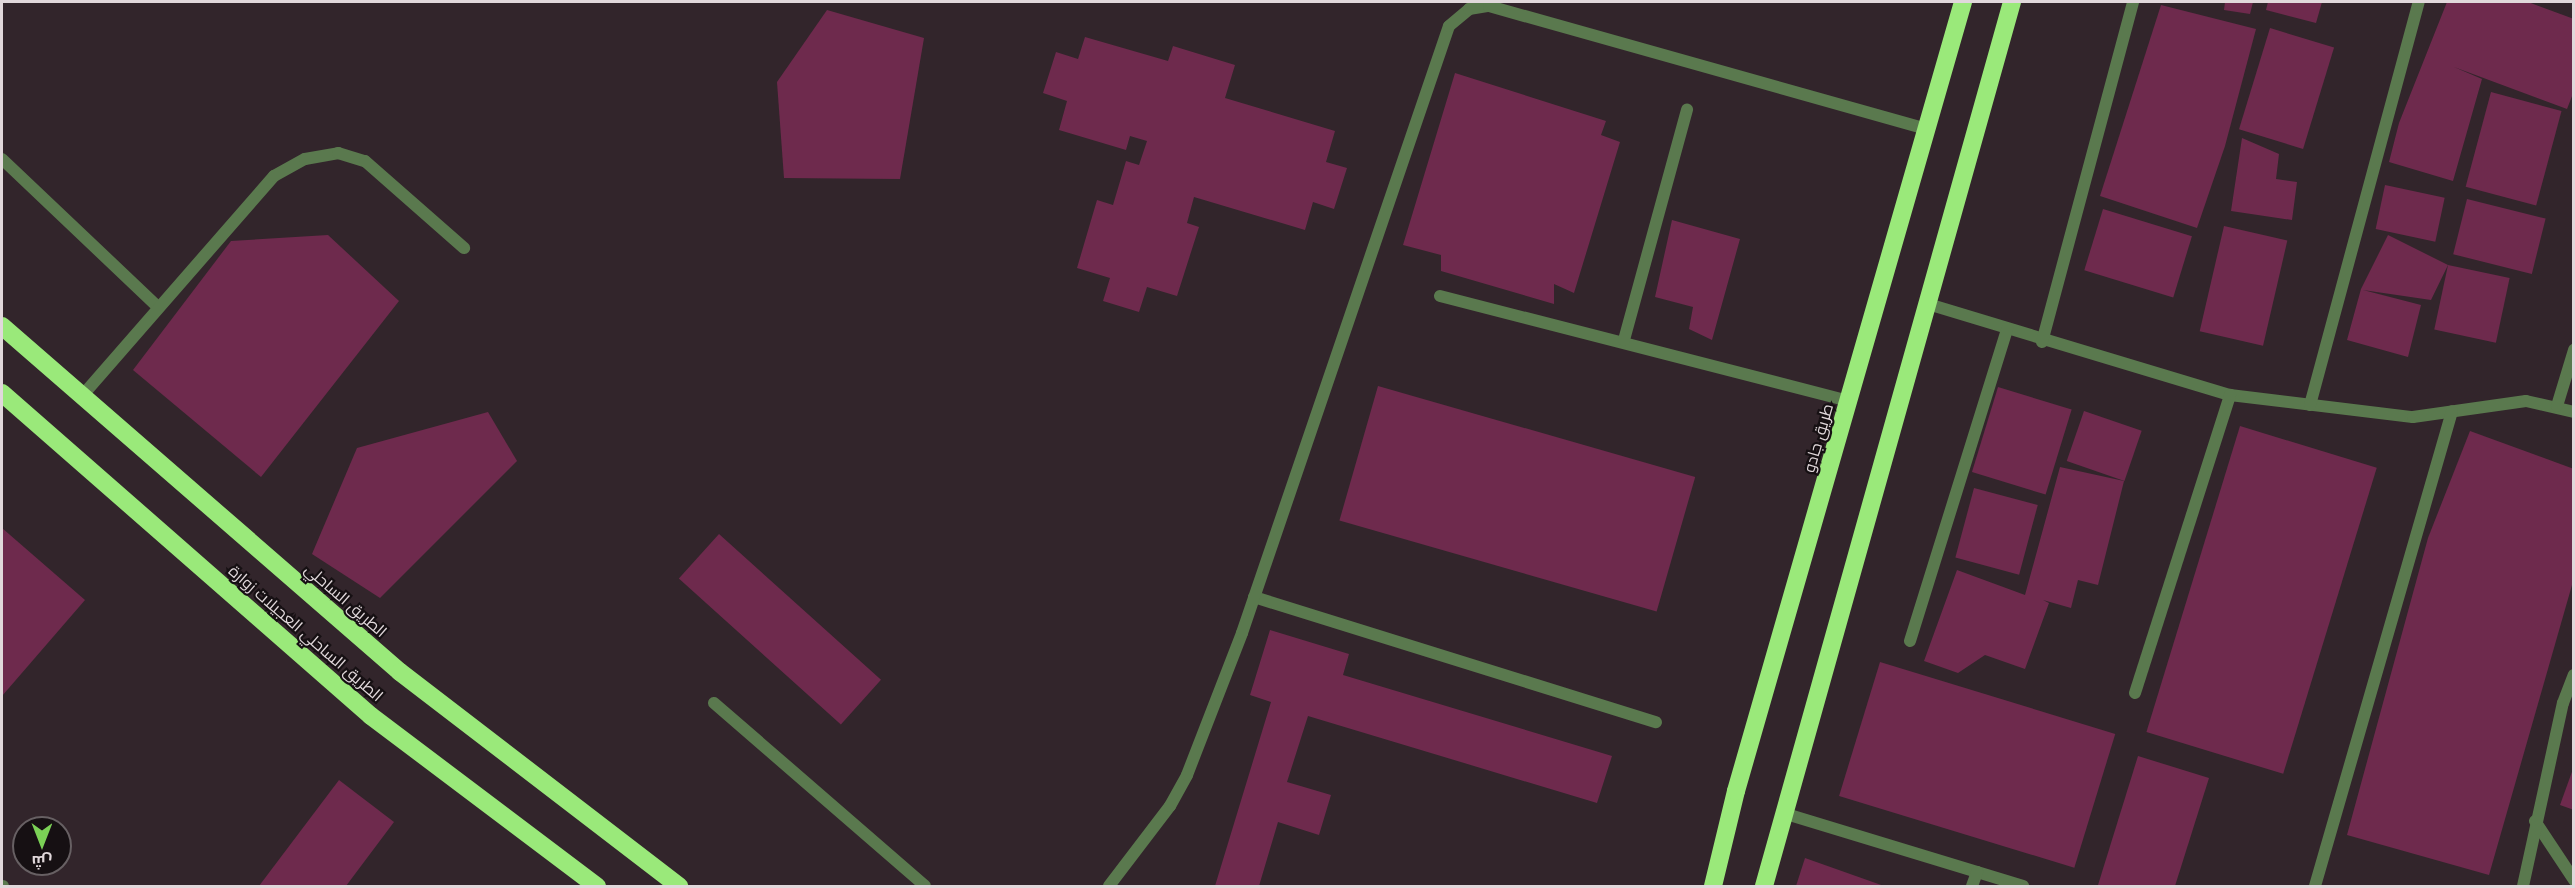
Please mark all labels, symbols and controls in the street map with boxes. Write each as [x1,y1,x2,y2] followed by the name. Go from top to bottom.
[1799,401,1837,475] street label: طريق جادو
[301,559,391,641] street label: الطريق الساحلي
[225,561,387,705] street label: الطريق الساحلي العجيلات زوارة
[12,816,72,876] north arrow
[32,853,52,872] text: ش

